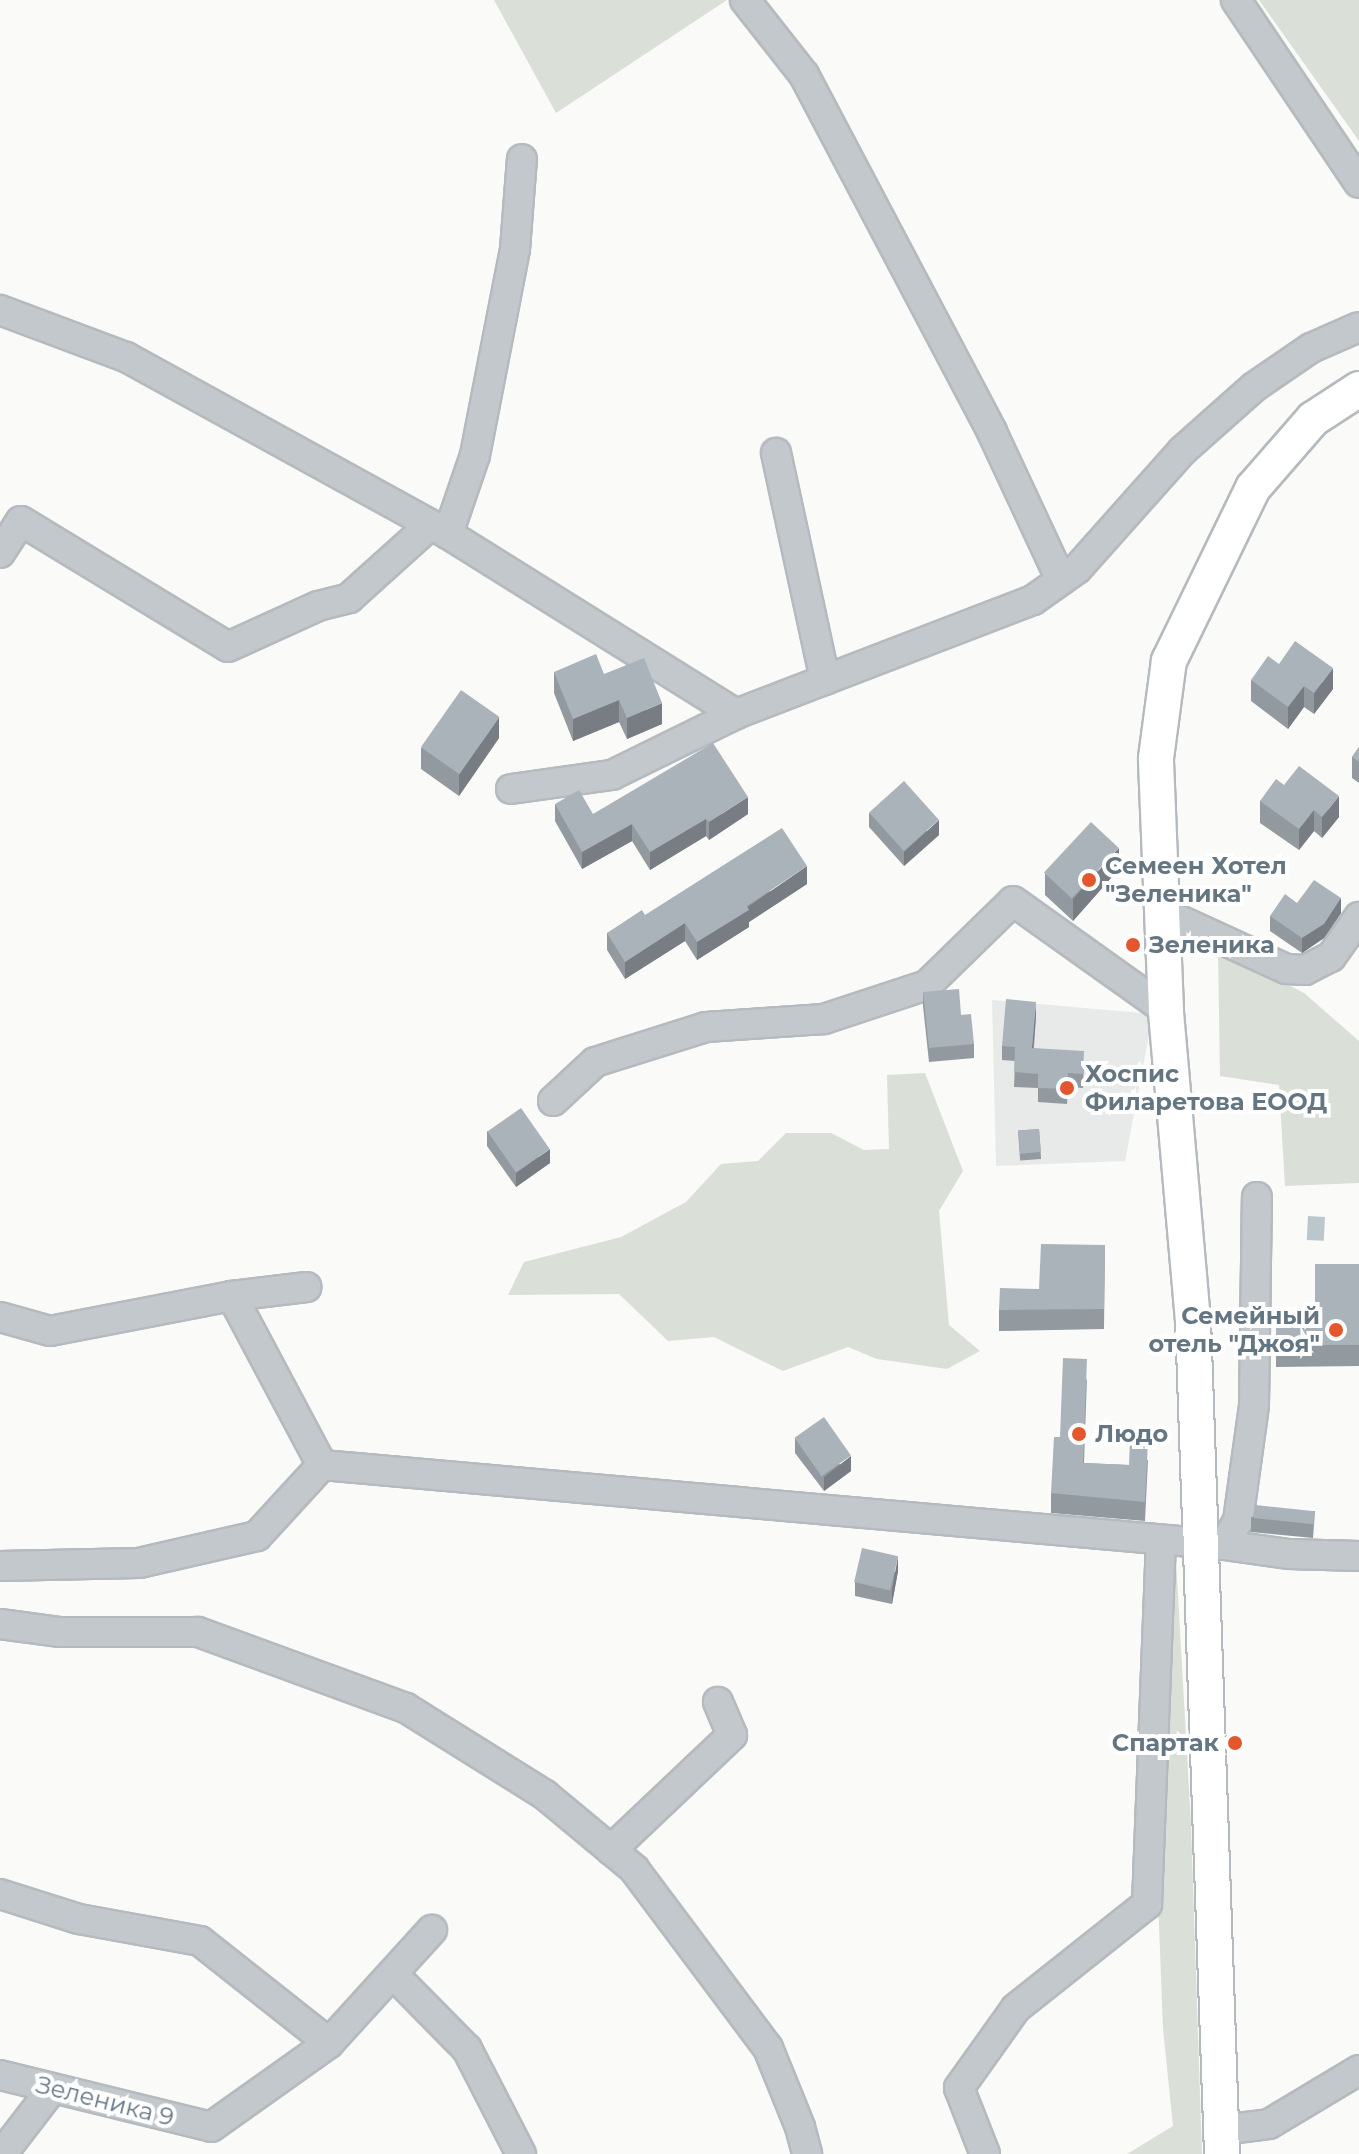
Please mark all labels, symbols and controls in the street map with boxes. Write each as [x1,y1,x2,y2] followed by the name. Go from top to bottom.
[1105,852,1287,908] place label: Семеен Хотел "Зеленика"
[1080,871,1098,889] marker: Семеен Хотел "Зеленика"
[1149,931,1275,959] place label: Зеленика
[1124,936,1142,954] marker: Зеленика
[1085,1060,1327,1116] place label: Хоспис Филаретова ЕООД
[1056,1077,1078,1099] marker: Хоспис Филаретова ЕООД
[1148,1302,1320,1358] place label: Семейный отель "Джоя"
[1327,1321,1345,1339] marker: Семейный отель "Джоя"
[1095,1420,1168,1448] place label: Людо
[1070,1425,1088,1443] marker: Людо
[1112,1729,1219,1757] place label: Спартак
[1226,1734,1244,1752] marker: Спартак
[33,2070,177,2132] street label: Зеленика 9

